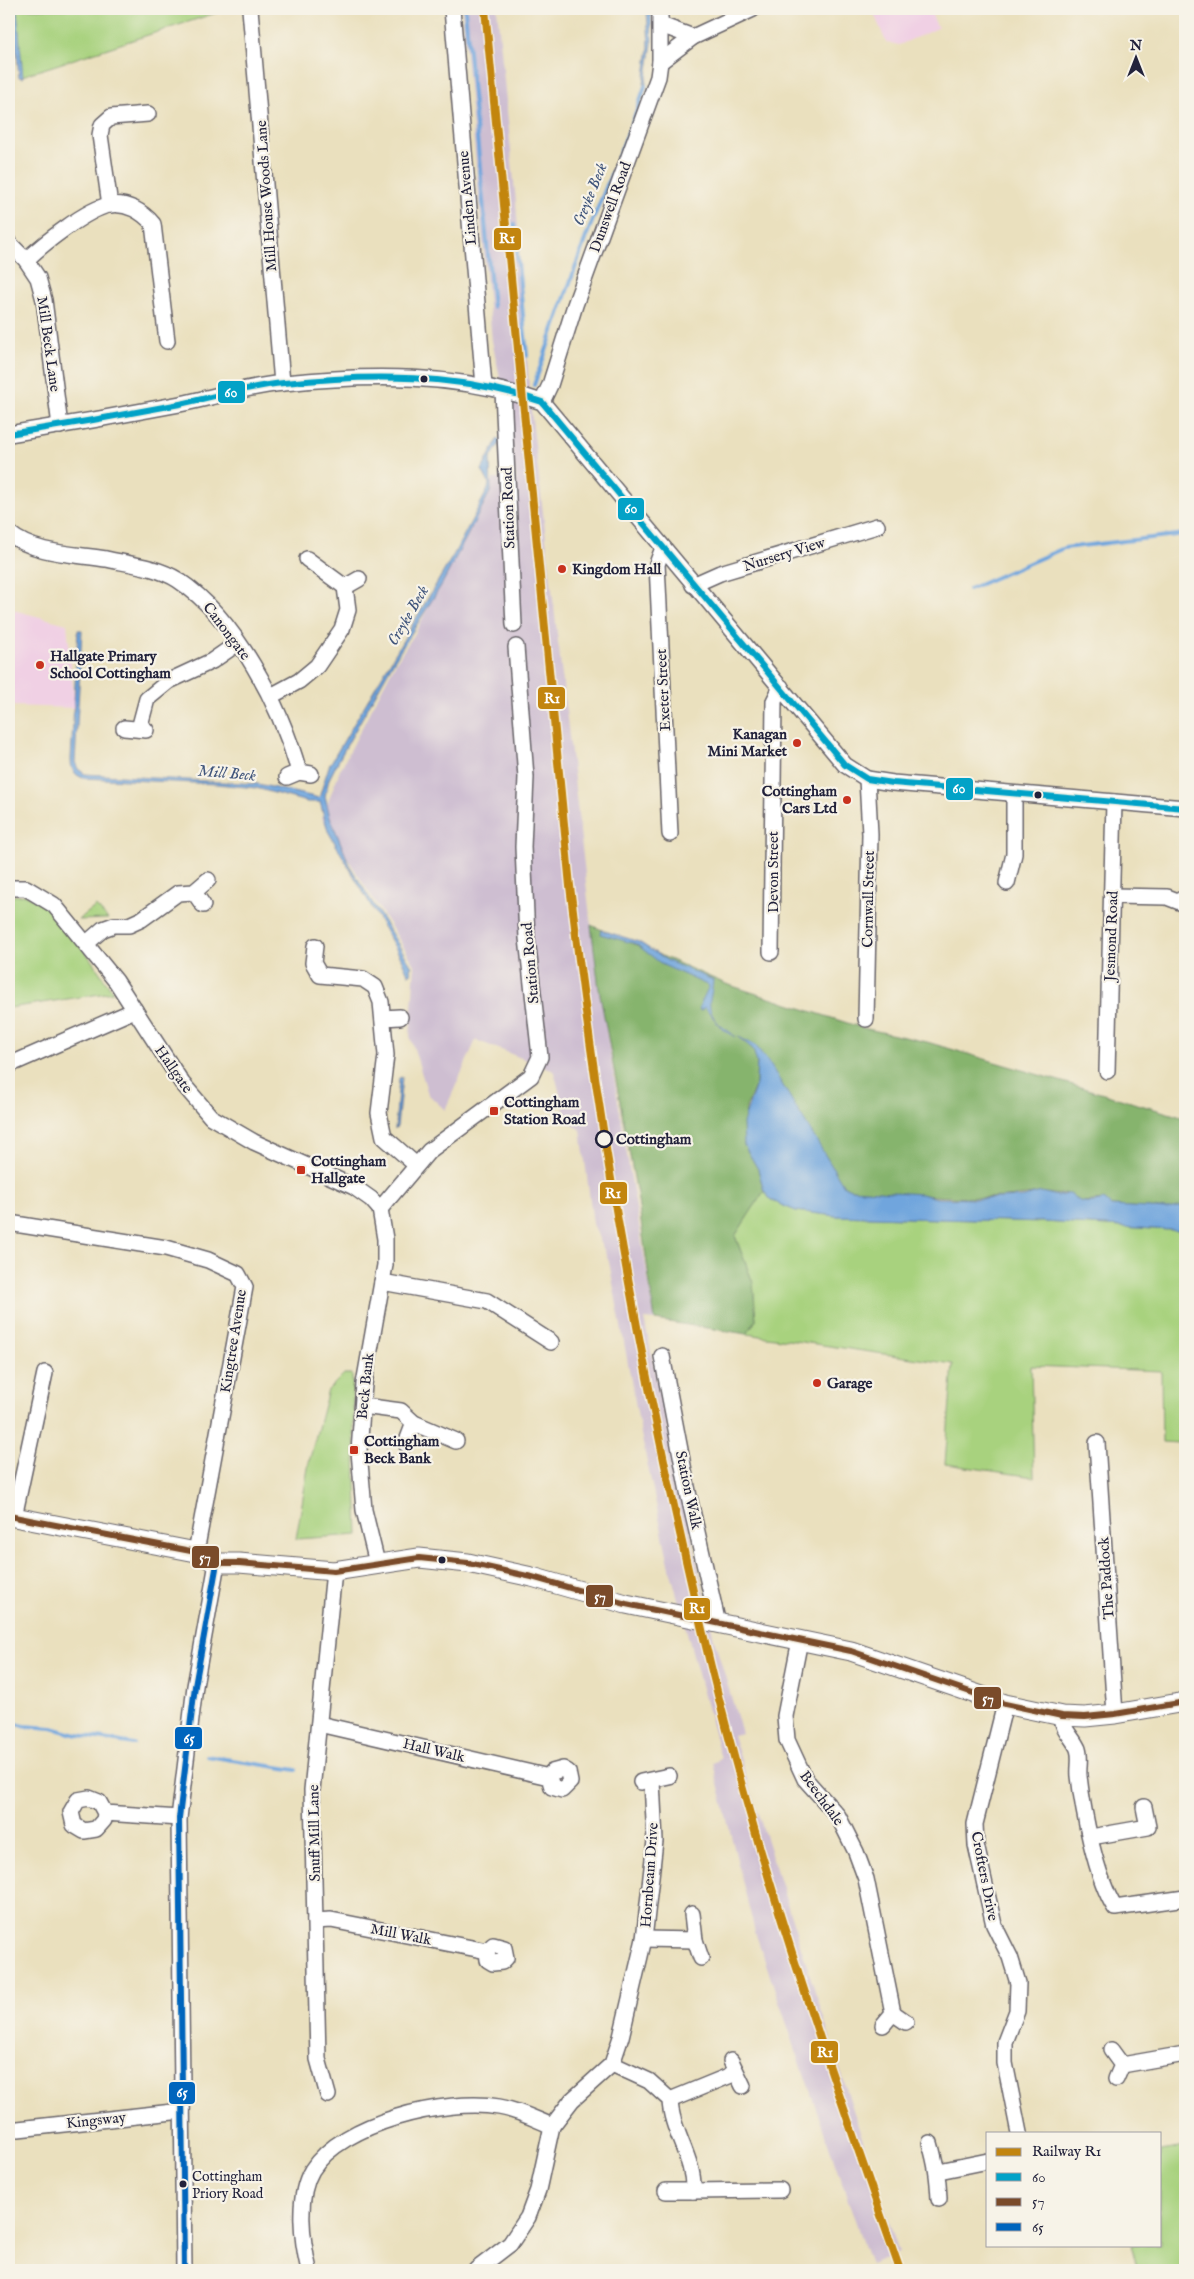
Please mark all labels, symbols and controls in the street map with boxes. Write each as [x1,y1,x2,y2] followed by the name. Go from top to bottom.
[1112,32,1162,82] north arrow
[1129,37,1142,55] text: N
[252,120,281,272] street label: Mill House Woods Lane
[454,150,481,246] street label: Linden Avenue
[585,158,636,255] street label: Dunswell Road
[569,160,613,229] water label: Creyke Beck
[493,227,522,251] line badge: R1
[499,230,515,248] text: R1
[32,295,65,393] street label: Mill Beck Lane
[419,374,429,384] unlabelled marker
[217,380,246,404] line badge: 60
[225,384,238,402] text: 60
[498,466,519,549] street label: Station Road
[617,497,645,521] line badge: 60
[625,500,638,518] text: 60
[741,533,829,576] street label: Nursery View
[572,560,662,579] place label: Kingdom Hall
[556,563,568,575] marker: Kingdom Hall
[384,582,434,650] water label: Creyke Beck
[199,598,255,664] street label: Canongate
[50,647,171,683] place label: Hallgate Primary School Cottingham
[652,648,675,732] street label: Exeter Street
[34,659,46,671] marker: Hallgate Primary School Cottingham
[537,686,566,710] line badge: R1
[544,690,560,708] text: R1
[708,725,788,761] place label: Kanagan Mini Market
[791,737,803,749] marker: Kanagan Mini Market
[197,762,257,787] water label: Mill Beck
[945,777,974,801] line badge: 60
[953,780,966,798] text: 60
[762,782,838,818] place label: Cottingham Cars Ltd
[1033,790,1043,800] unlabelled marker
[841,794,853,806] marker: Cottingham Cars Ltd
[764,831,783,913] street label: Devon Street
[858,850,879,948] street label: Cornwall Street
[1100,889,1123,984] street label: Jesmond Road
[517,920,544,1004] street label: Station Road
[150,1042,197,1097] street label: Hallgate
[504,1093,587,1129] place label: Cottingham Station Road
[488,1105,500,1117] marker: Cottingham Station Road
[595,1130,613,1148] marker: Cottingham
[616,1130,692,1149] place label: Cottingham
[311,1152,387,1188] place label: Cottingham Hallgate
[295,1164,307,1176] marker: Cottingham Hallgate
[599,1181,628,1205] line badge: R1
[605,1185,621,1203] text: R1
[216,1288,251,1394] street label: Kingtree Avenue
[353,1351,379,1420] street label: Beck Bank
[827,1374,873,1393] place label: Garage
[811,1377,823,1389] marker: Garage
[364,1432,440,1468] place label: Cottingham Beck Bank
[348,1444,360,1456] marker: Cottingham Beck Bank
[671,1449,706,1532] street label: Station Walk
[1094,1535,1119,1620] street label: The Paddock
[191,1545,220,1569] line badge: 57
[199,1549,211,1567] text: 57
[437,1555,447,1565] unlabelled marker
[585,1584,614,1608] line badge: 57
[594,1588,606,1606] text: 57
[683,1597,711,1621] line badge: R1
[689,1600,705,1618] text: R1
[973,1686,1002,1710] line badge: 57
[982,1690,994,1708] text: 57
[174,1726,203,1750] line badge: 65
[184,1730,194,1748] text: 65
[401,1734,468,1767] street label: Hall Walk
[795,1767,848,1830] street label: Beechdale
[304,1784,325,1882] street label: Snuff Mill Lane
[636,1822,663,1928] street label: Hornbeam Drive
[967,1830,1003,1923] street label: Crofters Drive
[369,1919,434,1950] street label: Mill Walk
[810,2040,839,2064] line badge: R1
[817,2044,833,2062] text: R1
[168,2081,196,2105] line badge: 65
[177,2084,187,2102] text: 65
[65,2108,127,2133] street label: Kingsway
[986,2132,1162,2246] legend
[1032,2142,1101,2161] text: Railway R1
[192,2168,264,2203] place label: Cottingham Priory Road
[1032,2168,1046,2187] text: 60
[178,2179,188,2189] marker: Cottingham Priory Road
[1032,2192,1044,2211] text: 57
[1032,2218,1044,2237] text: 65

